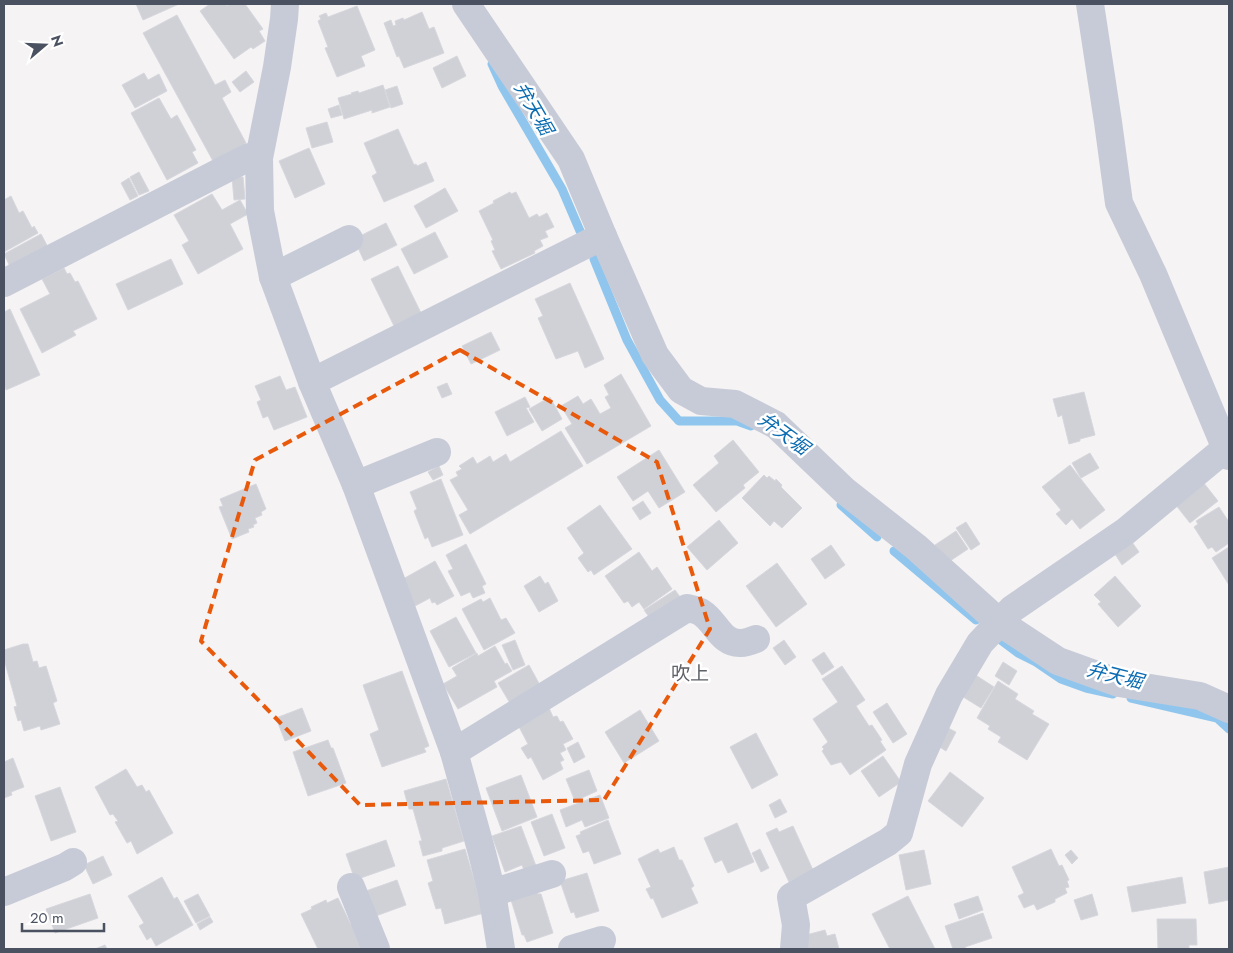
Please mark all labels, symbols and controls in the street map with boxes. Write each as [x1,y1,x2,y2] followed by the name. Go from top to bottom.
[20,20,70,70] north arrow
[46,32,69,49] text: N
[508,77,561,142] water label: 弁天堀
[753,406,817,463] water label: 弁天堀
[1084,655,1149,696] water label: 弁天堀
[671,660,709,687] district label: 吹上
[22,900,105,932] scale bar
[30,907,64,929] text: 20 m

